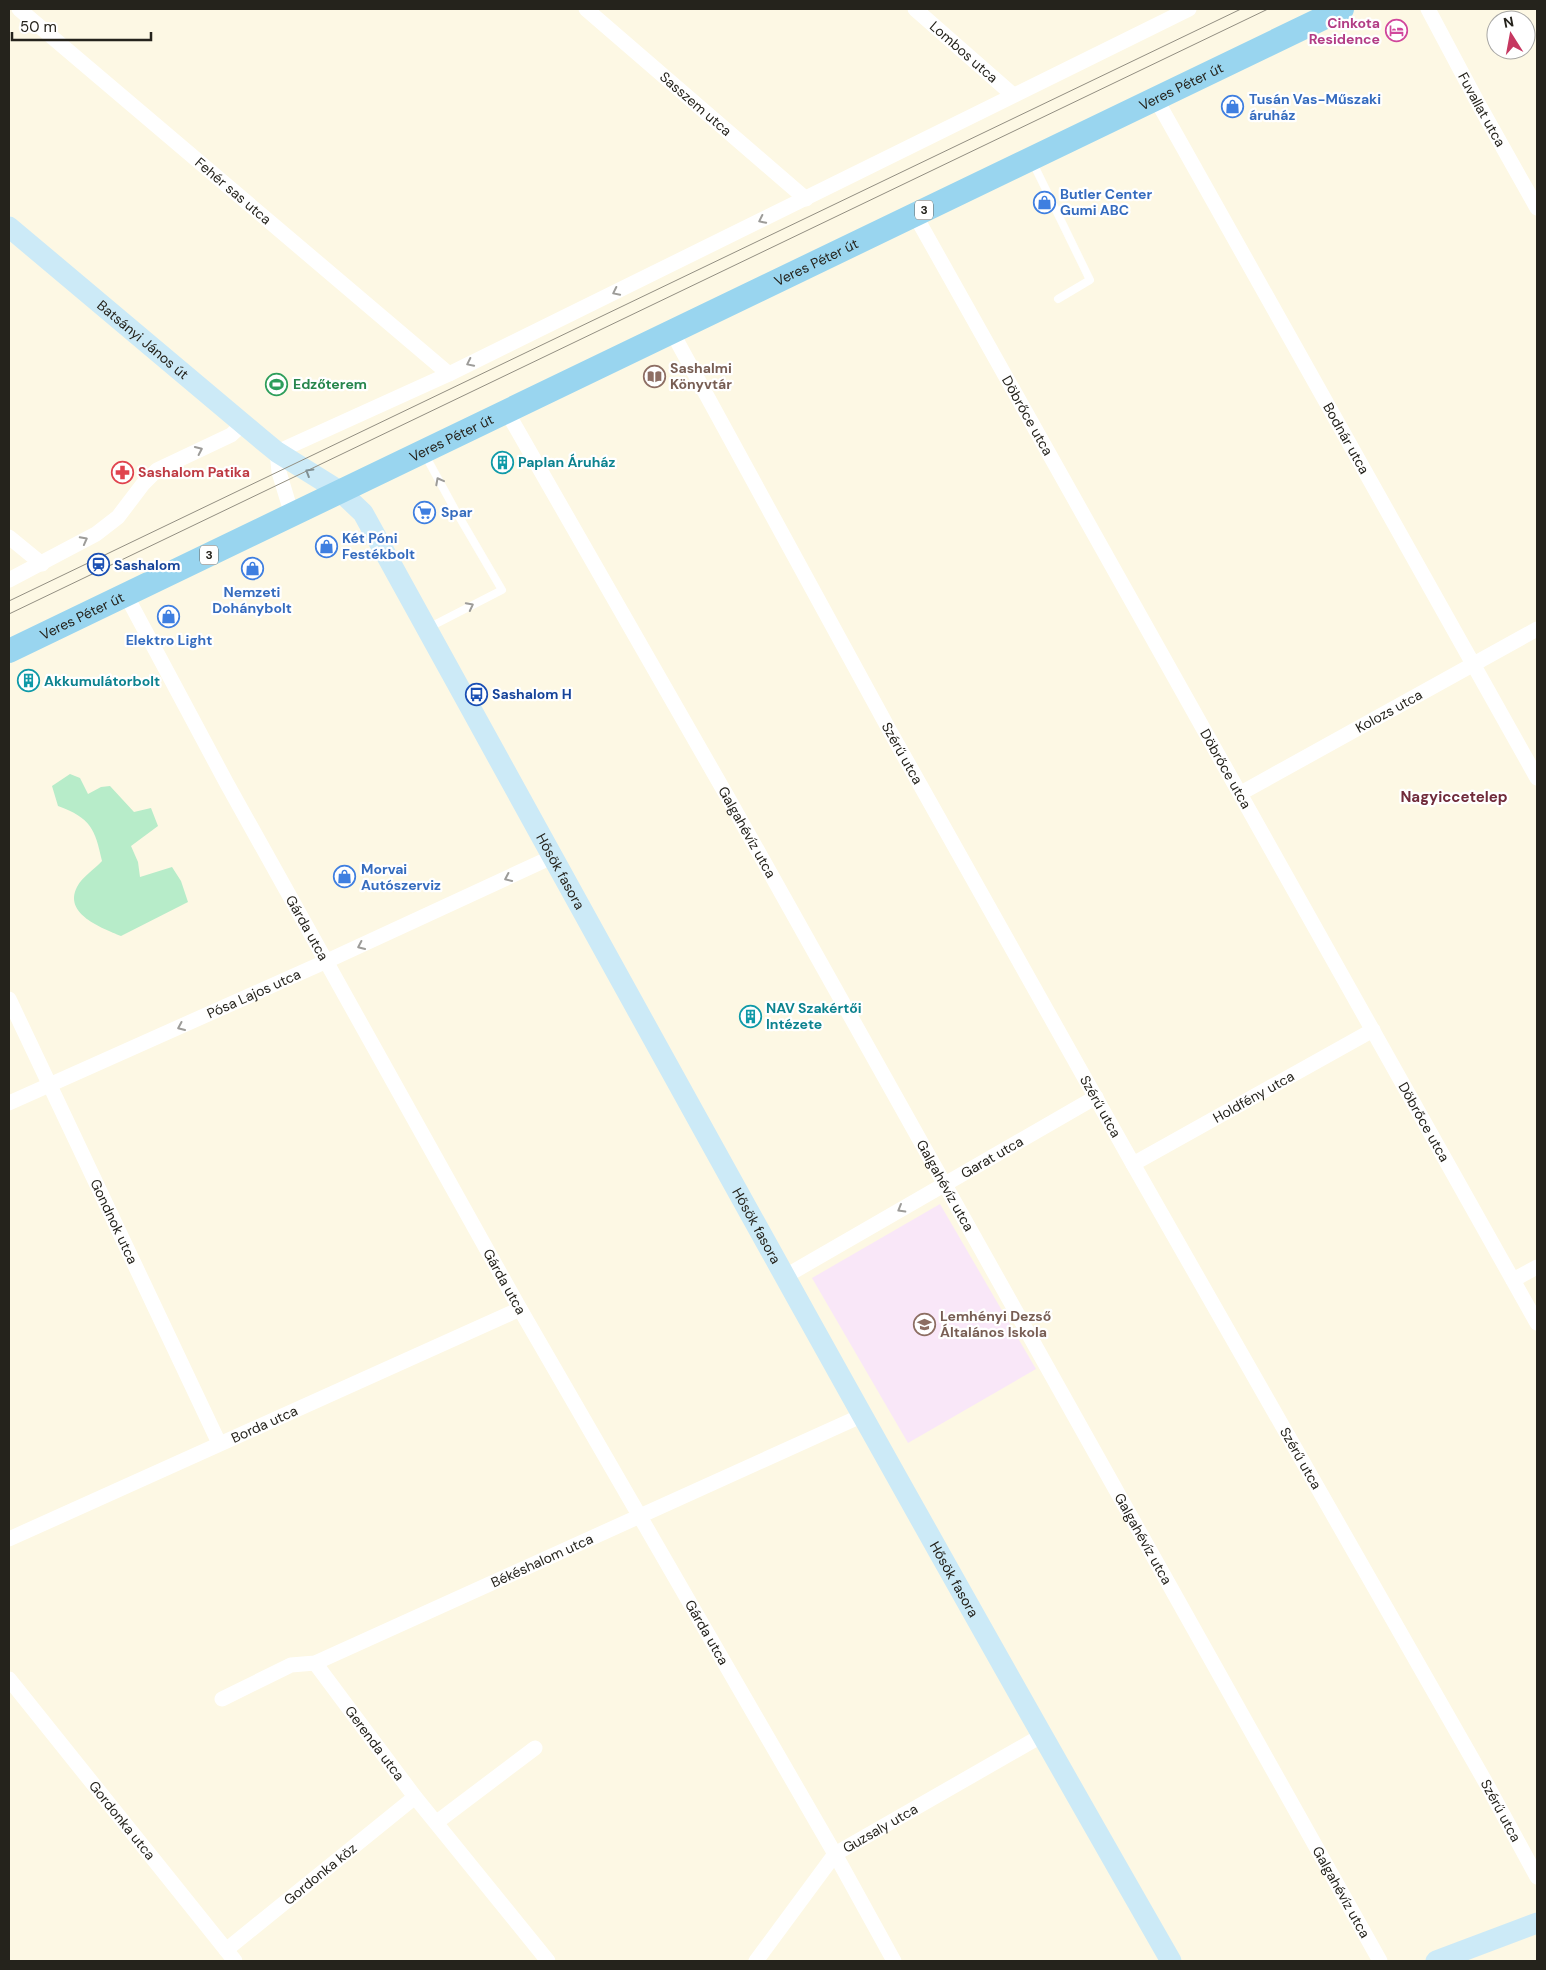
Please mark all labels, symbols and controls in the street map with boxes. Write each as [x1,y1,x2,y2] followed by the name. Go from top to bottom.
[12,10,151,42] scale bar
[1486,10,1536,60] north arrow
[1502,12,1515,32] text: N
[1309,14,1380,48] place label: Cinkota Residence
[20,17,57,37] text: 50 m
[926,17,1002,87] street label: Lombos utca
[1384,19,1408,43] hotel icon: Cinkota Residence
[1136,59,1226,114] street label: Veres Péter út
[656,68,735,140] street label: Sasszem utca
[1454,69,1510,150] street label: Fuvallat utca
[1249,90,1381,124] place label: Tusán Vas-Műszaki áruház
[1221,95,1245,119] shop icon: Tusán Vas-Műszaki áruház
[191,153,275,228] street label: Fehér sas utca
[1060,185,1153,219] place label: Butler Center Gumi ABC
[1032,190,1056,214] shop icon: Butler Center Gumi ABC
[915,200,933,220] road number: 3
[758,214,767,225] one-way arrow
[771,234,861,290] street label: Veres Péter út
[612,286,621,296] one-way arrow
[94,296,192,383] street label: Batsányi János út
[466,357,475,367] one-way arrow
[670,359,732,393] place label: Sashalmi Könyvtár
[642,364,666,388] library icon: Sashalmi Könyvtár
[265,372,289,396] sports icon: Edzőterem
[998,373,1057,459] street label: Döbrőce utca
[293,375,367,393] place label: Edzőterem
[1319,399,1374,477] street label: Bodnár utca
[406,410,496,466] street label: Veres Péter út
[194,446,203,457] one-way arrow
[490,450,514,474] building icon: Paplan Áruház
[518,453,616,471] place label: Paplan Áruház
[110,460,134,484] pharmacy icon: Sashalom Patika
[138,463,250,481] place label: Sashalom Patika
[305,468,314,478] one-way arrow
[435,477,445,486] one-way arrow
[413,500,437,524] supermarket icon: Spar
[441,503,473,521] place label: Spar
[342,529,415,563] place label: Két Póni Festékbolt
[314,534,338,558] shop icon: Két Póni Festékbolt
[79,537,88,547] one-way arrow
[200,546,218,564] road number: 3
[86,553,110,577] station icon: Sashalom
[114,556,180,574] place label: Sashalom
[240,557,264,581] shop icon: Nemzeti Dohánybolt
[212,583,292,617] place label: Nemzeti Dohánybolt
[37,588,127,644] street label: Veres Péter út
[465,602,474,612] one-way arrow
[157,605,181,629] shop icon: Elektro Light
[126,631,212,649] place label: Elektro Light
[16,669,40,693] building icon: Akkumulátorbolt
[44,672,160,690] place label: Akkumulátorbolt
[464,682,488,706] bus stop icon: Sashalom H
[492,685,572,703] place label: Sashalom H
[1352,685,1425,737] street label: Kolozs utca
[878,719,927,787] street label: Szérű utca
[1196,726,1255,812] street label: Döbrőce utca
[714,783,780,881] street label: Galgahévíz utca
[1400,787,1508,807] district label: Nagyiccetelep
[532,830,589,913] street label: Hősök fasora
[361,860,441,894] place label: Morvai Autószerviz
[333,865,357,889] shop icon: Morvai Autószerviz
[504,872,513,882] one-way arrow
[282,892,333,964] street label: Gárda utca
[357,940,366,950] one-way arrow
[204,965,303,1023] street label: Pósa Lajos utca
[766,999,862,1033] place label: NAV Szakértői Intézete
[738,1004,762,1028] building icon: NAV Szakértői Intézete
[177,1021,186,1032] one-way arrow
[1210,1067,1297,1127] street label: Holdfény utca
[1076,1072,1125,1141] street label: Szérű utca
[1395,1079,1454,1165] street label: Döbrőce utca
[957,1132,1026,1182] street label: Garat utca
[912,1136,978,1234] street label: Galgahévíz utca
[86,1176,142,1267] street label: Gondnok utca
[728,1184,785,1267] street label: Hősök fasora
[897,1203,906,1213] one-way arrow
[479,1246,530,1318] street label: Gárda utca
[940,1307,1051,1341] place label: Lemhényi Dezső Általános Iskola
[912,1312,936,1336] school or university icon: Lemhényi Dezső Általános Iskola
[228,1401,300,1447] street label: Borda utca
[1276,1424,1326,1492] street label: Szérű utca
[1110,1490,1176,1588] street label: Galgahévíz utca
[488,1529,596,1591] street label: Békéshalom utca
[926,1538,983,1620] street label: Hősök fasora
[681,1597,733,1668] street label: Gárda utca
[341,1702,409,1784] street label: Gerenda utca
[1477,1776,1525,1845] street label: Szérű utca
[85,1777,159,1863] street label: Gordonka utca
[839,1800,921,1857] street label: Guzsaly utca
[280,1839,360,1909] street label: Gordonka köz
[1308,1843,1374,1941] street label: Galgahévíz utca

